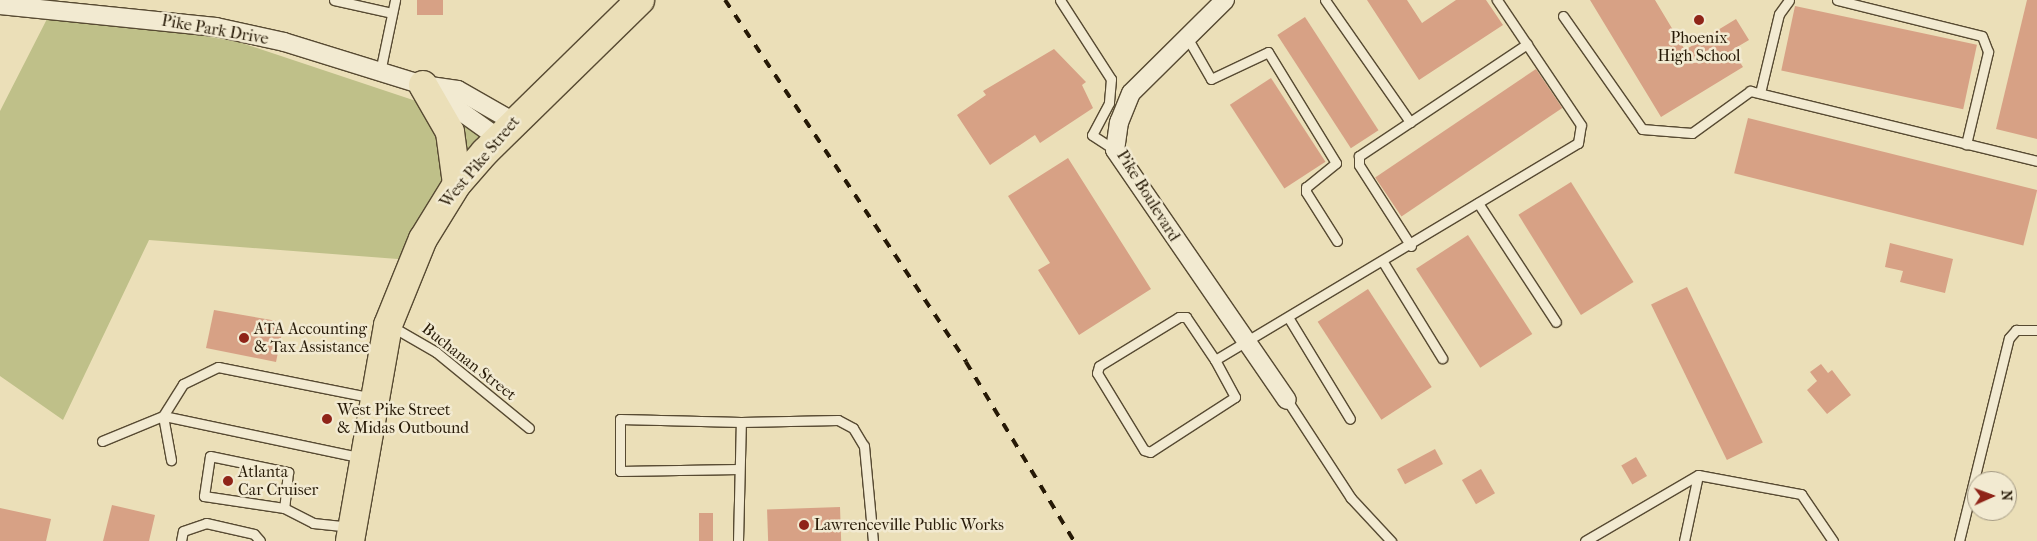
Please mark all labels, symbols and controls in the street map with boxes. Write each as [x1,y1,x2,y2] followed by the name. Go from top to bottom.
[160,11,270,49] street label: Pike Park Drive
[1693,14,1705,26] marker: Phoenix High School
[1658,28,1740,66] place label: Phoenix High School
[436,112,524,212] street label: West Pike Street
[1112,147,1184,245] street label: Pike Boulevard
[254,319,369,357] place label: ATA Accounting & Tax Assistance
[418,319,520,405] street label: Buchanan Street
[238,332,250,344] marker: ATA Accounting & Tax Assistance
[337,400,469,438] place label: West Pike Street & Midas Outbound
[321,413,333,425] marker: West Pike Street & Midas Outbound
[238,462,318,500] place label: Atlanta Car Cruiser
[1967,471,2017,521] north arrow
[222,475,234,487] marker: Atlanta Car Cruiser
[1998,490,2015,501] text: N
[814,515,1004,535] place label: Lawrenceville Public Works
[798,519,810,531] marker: Lawrenceville Public Works

